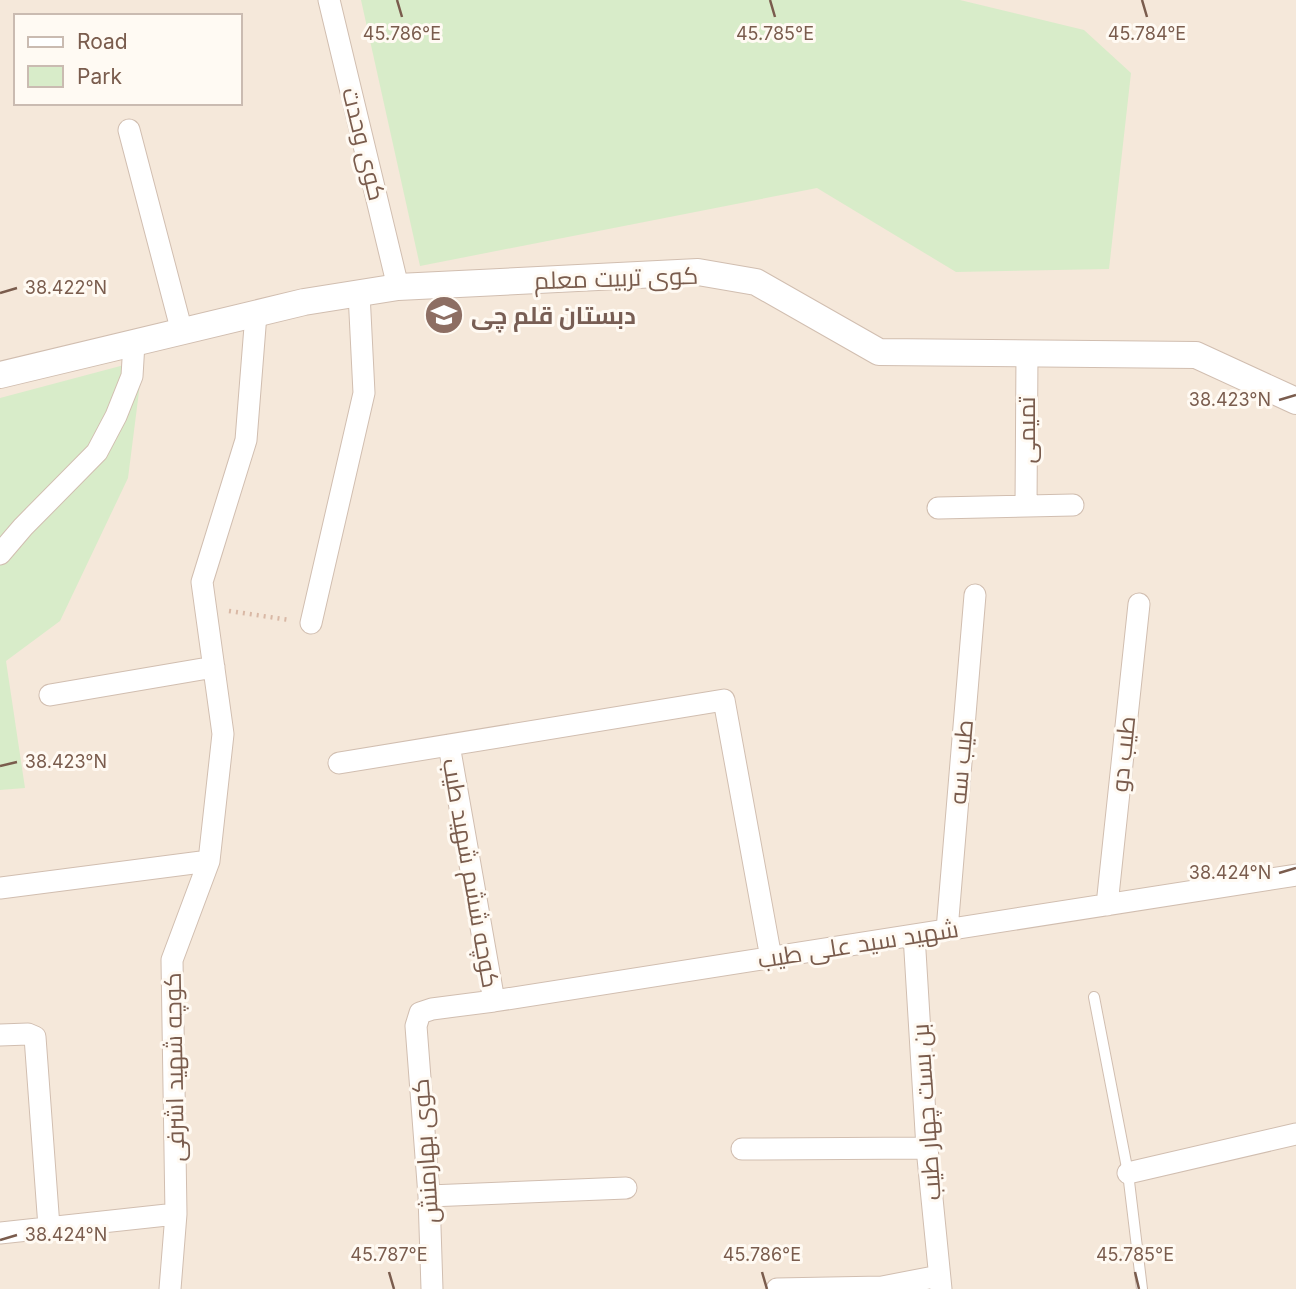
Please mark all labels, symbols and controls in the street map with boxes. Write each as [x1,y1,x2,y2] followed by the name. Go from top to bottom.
[14,14,242,105] legend
[363,23,441,44] text: 45.786°E
[736,23,814,44] text: 45.785°E
[1108,23,1186,44] text: 45.784°E
[77,29,128,54] text: Road
[77,64,122,89] text: Park
[336,85,392,203] street label: کوی وحدت
[533,261,699,297] street label: کوی تربیت معلم
[25,277,107,298] text: 38.422°N
[423,294,465,336] school or university icon: دبستان قلم چی
[471,301,636,333] place label: دبستان قلم چی
[1189,389,1271,410] text: 38.423°N
[1012,396,1041,464] street label: تمیمی
[1105,715,1141,793] street label: طیب دو
[943,718,979,806] street label: طیب سه
[25,751,107,772] text: 38.423°N
[435,756,505,990] street label: کوچه ششم شهید طیب
[1189,862,1271,883] text: 38.424°N
[756,914,960,974] street label: شهید سید علی طیب
[158,972,192,1162] street label: کوچه شهید اشرفی
[905,1022,949,1201] street label: بن بست چهار طیب
[405,1078,445,1224] street label: کوی بهارمنش
[25,1224,107,1245] text: 38.424°N
[350,1244,428,1265] text: 45.787°E
[723,1244,801,1265] text: 45.786°E
[1096,1244,1174,1265] text: 45.785°E

